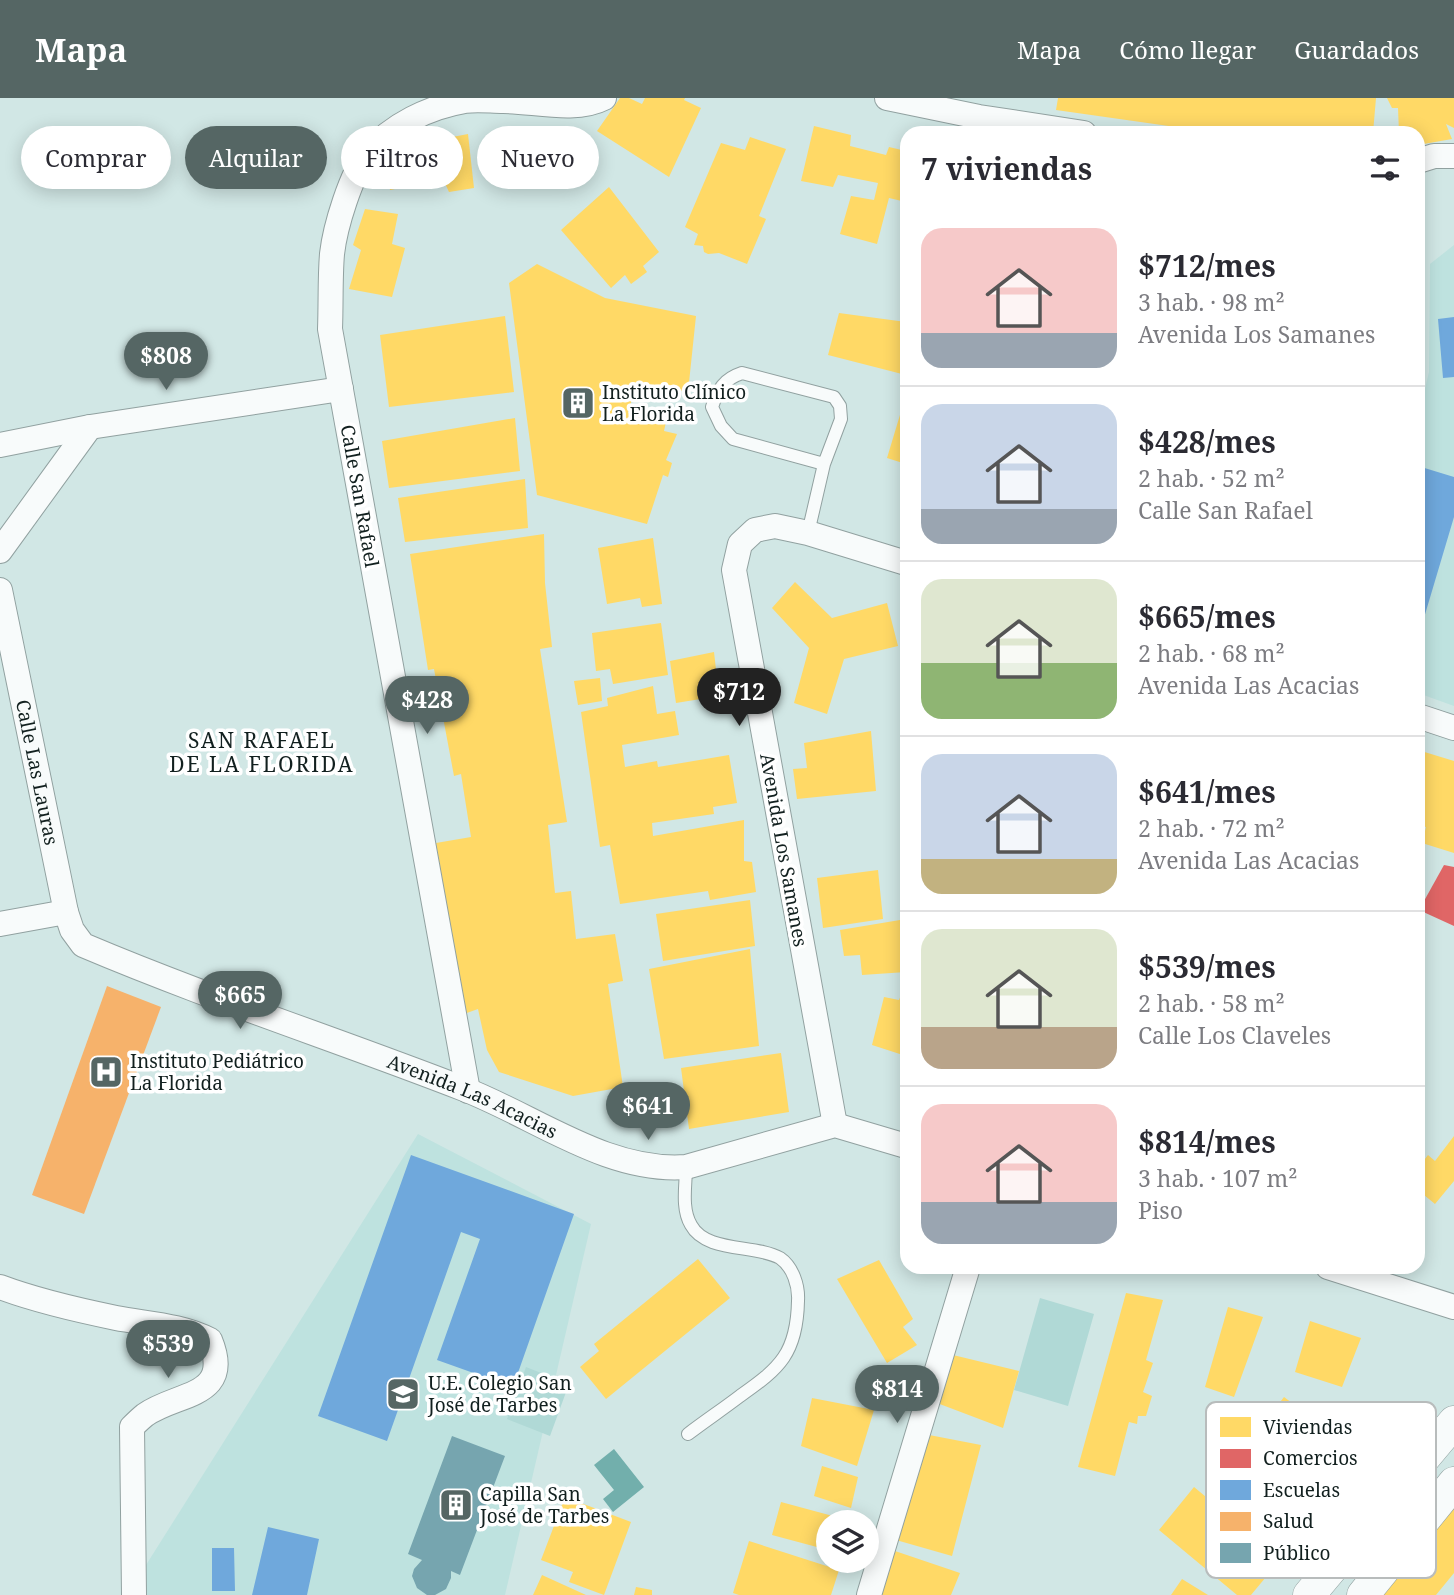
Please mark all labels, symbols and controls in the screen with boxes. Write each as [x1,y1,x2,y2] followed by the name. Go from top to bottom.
[35,27,127,72] text: Mapa
[1017,33,1081,66] text: Mapa
[1119,33,1256,66] text: Cómo llegar
[1294,33,1419,66] text: Guardados
[21,126,171,189] chip: Comprar
[185,126,327,189] chip: Alquilar
[341,126,463,189] chip: Filtros
[477,126,599,189] chip: Nuevo
[921,148,1092,189] text: 7 viviendas
[1366,149,1404,187] icon: filters
[1138,245,1276,286] text: $712/mes
[977,256,1061,340] icon: home
[1138,286,1285,318] text: 3 hab. · 98 m²
[1138,318,1375,350] text: Avenida Los Samanes
[125,332,207,392] pin: $808
[140,339,192,371] text: $808
[602,379,746,427] place label: Instituto Clínico La Florida
[559,384,597,422] building icon: Instituto Clínico La Florida
[1138,421,1276,462] text: $428/mes
[335,423,385,569] street label: Calle San Rafael
[977,432,1061,516] icon: home
[1138,462,1285,494] text: 2 hab. · 52 m²
[1138,494,1313,526] text: Calle San Rafael
[1138,596,1276,637] text: $665/mes
[977,607,1061,691] icon: home
[1138,637,1285,669] text: 2 hab. · 68 m²
[698,668,780,728] pin: $712
[1138,669,1359,701] text: Avenida Las Acacias
[713,675,765,707] text: $712
[386,676,468,736] pin: $428
[401,683,453,715] text: $428
[10,697,65,847] street label: Calle Las Lauras
[169,726,355,778] district label: SAN RAFAEL DE LA FLORIDA
[754,751,814,949] street label: Avenida Los Samanes
[1138,771,1276,812] text: $641/mes
[977,782,1061,866] icon: home
[1138,812,1285,844] text: 2 hab. · 72 m²
[1138,844,1359,876] text: Avenida Las Acacias
[1138,946,1276,987] text: $539/mes
[977,957,1061,1041] icon: home
[199,972,281,1031] pin: $665
[214,978,266,1010] text: $665
[1138,987,1285,1019] text: 2 hab. · 58 m²
[1138,1019,1331,1051] text: Calle Los Claveles
[130,1048,304,1096] place label: Instituto Pediátrico La Florida
[384,1048,562,1145] street label: Avenida Las Acacias
[87,1053,125,1091] hospital icon: Instituto Pediátrico La Florida
[607,1082,689,1142] pin: $641
[622,1089,674,1121] text: $641
[1138,1121,1276,1162] text: $814/mes
[977,1132,1061,1216] icon: home
[1138,1162,1297,1194] text: 3 hab. · 107 m²
[1138,1194,1183,1226] text: Piso
[127,1320,209,1380] pin: $539
[142,1327,194,1359] text: $539
[856,1366,938,1425] pin: $814
[427,1370,572,1418] place label: U.E. Colegio San José de Tarbes
[871,1372,923,1404] text: $814
[384,1375,422,1413] school or university icon: U.E. Colegio San José de Tarbes
[1206,1402,1436,1578] legend
[1263,1414,1352,1440] text: Viviendas
[1263,1445,1358,1471] text: Comercios
[1263,1477,1340,1503] text: Escuelas
[479,1481,609,1529] place label: Capilla San José de Tarbes
[437,1486,475,1524] building icon: Capilla San José de Tarbes
[1263,1508,1314,1534] text: Salud
[816,1510,879,1573] map controls
[816,1510,879,1573] button: layers
[1263,1540,1331,1566] text: Público

